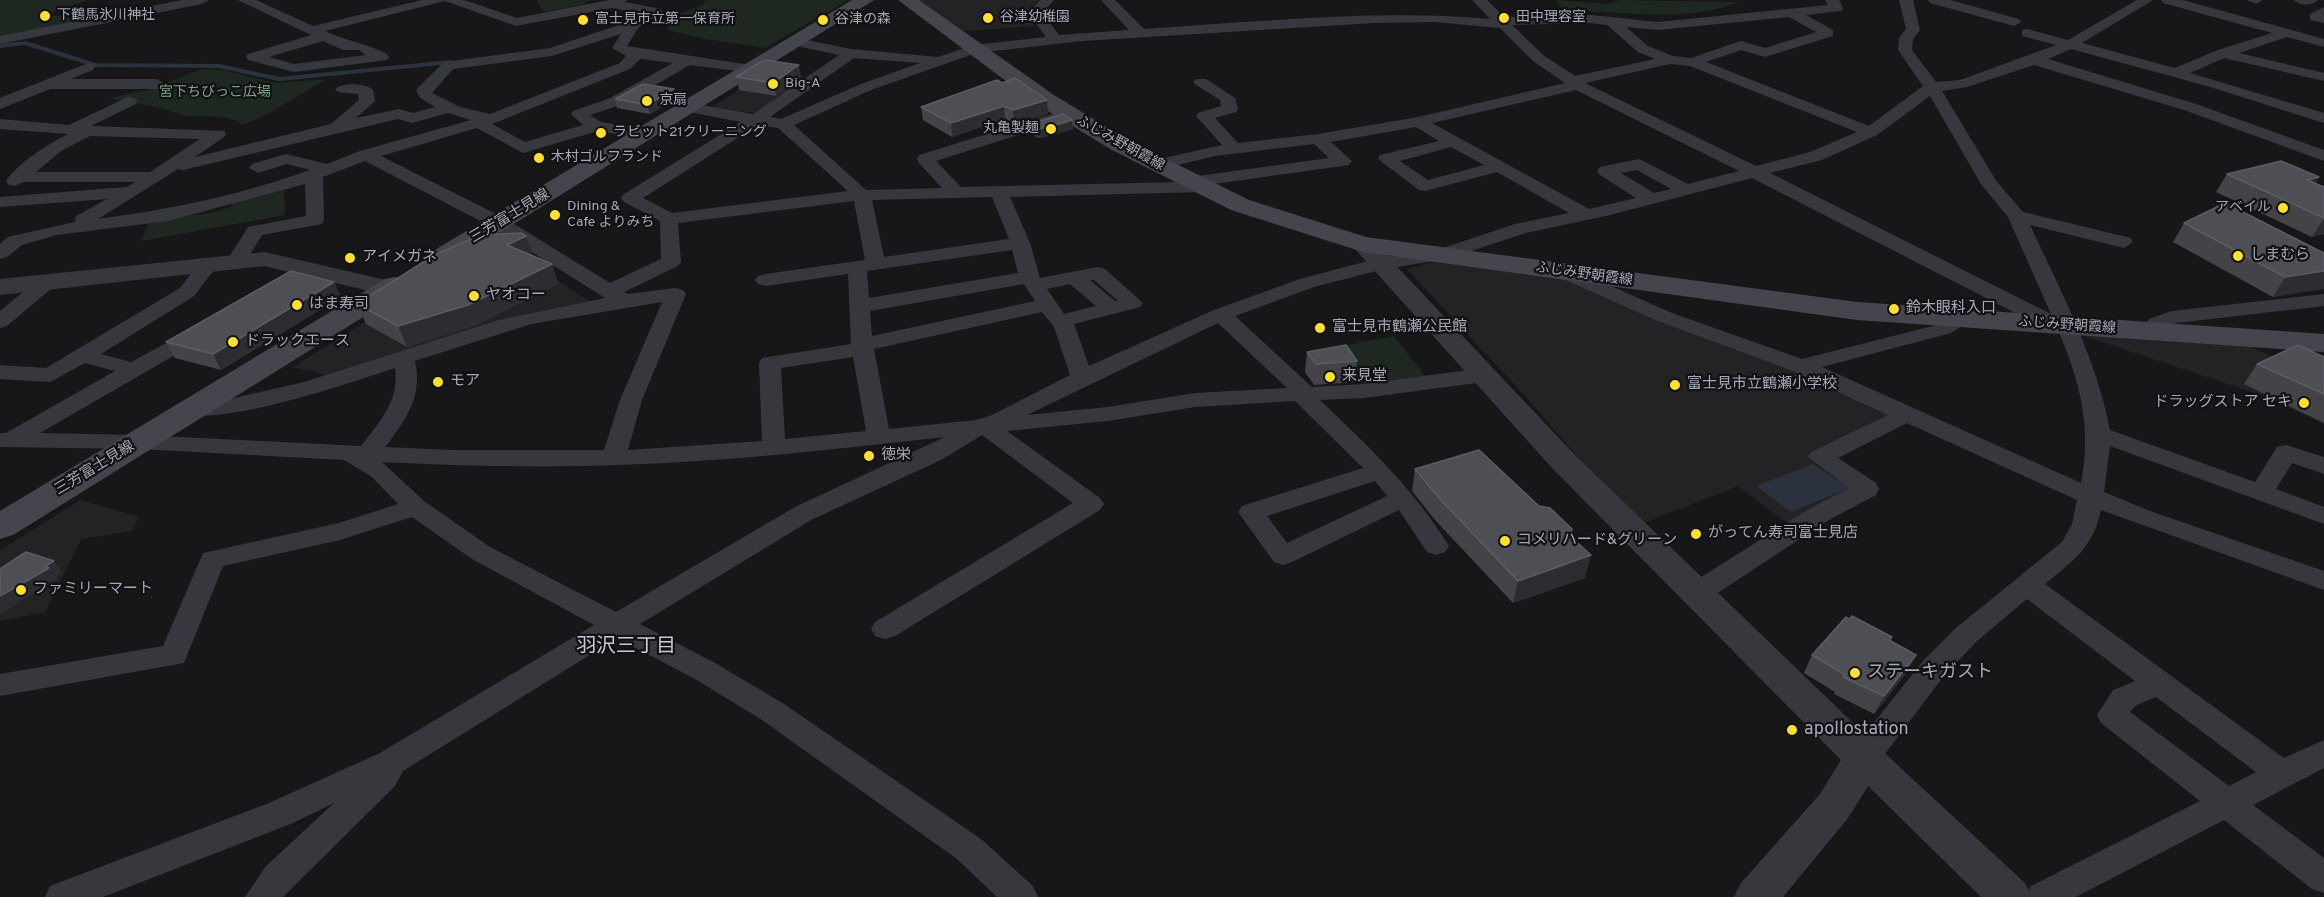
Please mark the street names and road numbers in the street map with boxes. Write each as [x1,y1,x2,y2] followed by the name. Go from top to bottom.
[1073,113,1167,175] street label: ふじみ野朝霞線
[467,186,553,248] street label: 三芳富士見線
[1534,260,1634,290] street label: ふじみ野朝霞線
[2018,314,2116,338] street label: ふじみ野朝霞線
[52,438,138,500] street label: 三芳富士見線

